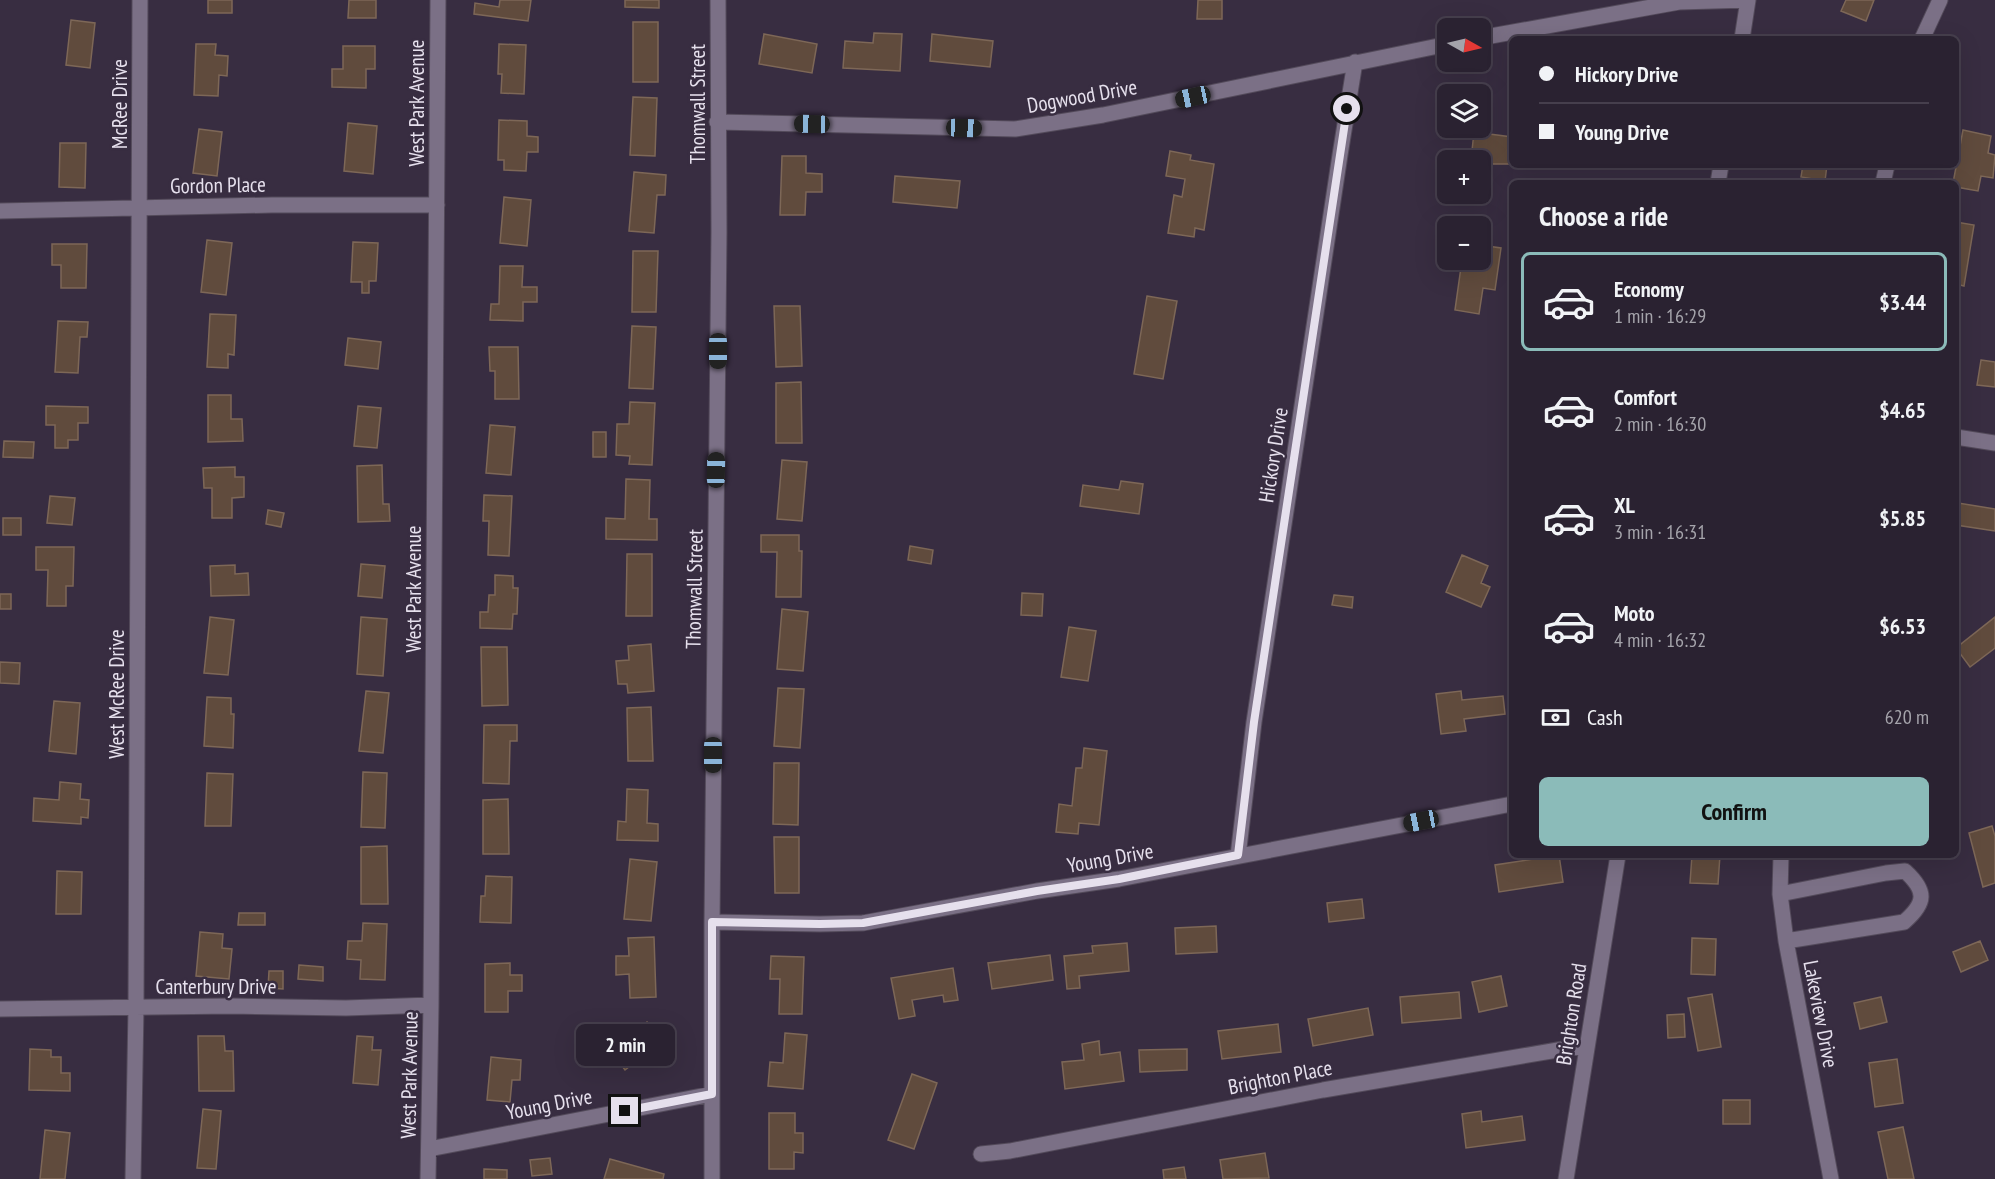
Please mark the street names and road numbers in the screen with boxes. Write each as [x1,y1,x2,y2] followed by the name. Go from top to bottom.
[403,39,430,167] street label: West Park Avenue
[684,44,711,164] street label: Thomwall Street
[106,59,133,149] street label: McRee Drive
[1025,73,1139,119] street label: Dogwood Drive
[170,171,266,199] street label: Gordon Place
[1252,406,1294,504] street label: Hickory Drive
[400,525,427,653] street label: West Park Avenue
[679,529,709,649] street label: Thomwall Street
[103,629,130,759] street label: West McRee Drive
[1065,837,1155,879] street label: Young Drive
[1797,958,1845,1070] street label: Lakeview Drive
[1550,961,1592,1067] street label: Brighton Road
[156,973,276,1000] street label: Canterbury Drive
[394,1011,424,1139] street label: West Park Avenue
[1226,1054,1334,1100] street label: Brighton Place
[504,1082,594,1126] street label: Young Drive

